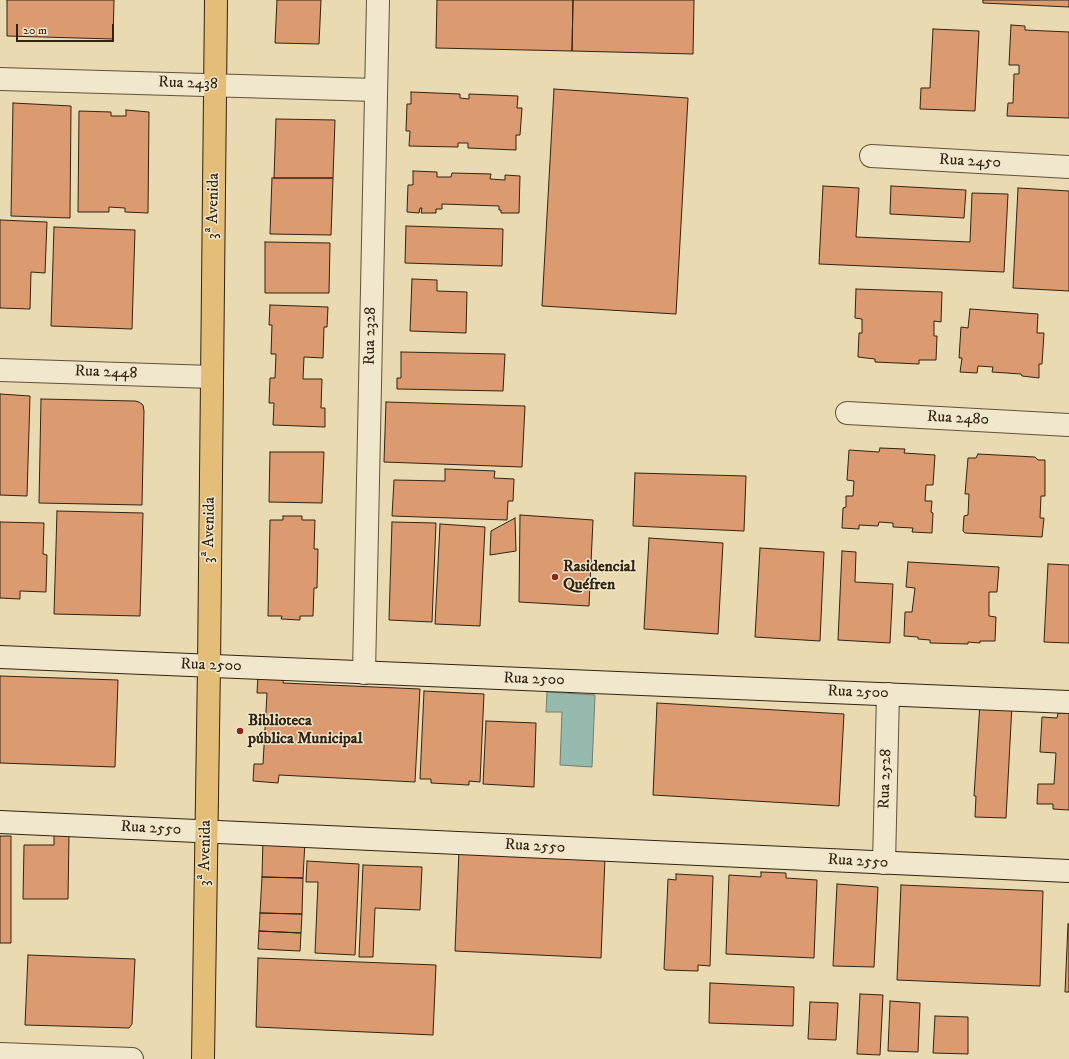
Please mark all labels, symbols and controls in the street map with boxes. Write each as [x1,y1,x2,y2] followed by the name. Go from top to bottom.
[18,16,116,42] scale bar
[23,23,47,38] text: 20 m
[158,73,218,95] street label: Rua 2438
[938,151,1002,173] street label: Rua 2450
[204,173,224,239] street label: 3ª Avenida
[361,307,381,365] street label: Rua 2328
[74,362,138,384] street label: Rua 2448
[926,408,990,430] street label: Rua 2480
[200,497,220,563] street label: 3ª Avenida
[563,558,635,596] place label: Rasidencial Quéfren
[550,572,560,582] marker: Rasidencial Quéfren
[180,655,242,677] street label: Rua 2500
[503,669,565,691] street label: Rua 2500
[827,682,889,704] street label: Rua 2500
[248,712,362,750] place label: Biblioteca pública Municipal
[235,726,245,736] marker: Biblioteca pública Municipal
[875,749,897,809] street label: Rua 2528
[120,818,182,840] street label: Rua 2550
[196,820,216,886] street label: 3ª Avenida
[504,836,566,858] street label: Rua 2550
[827,851,889,873] street label: Rua 2550

